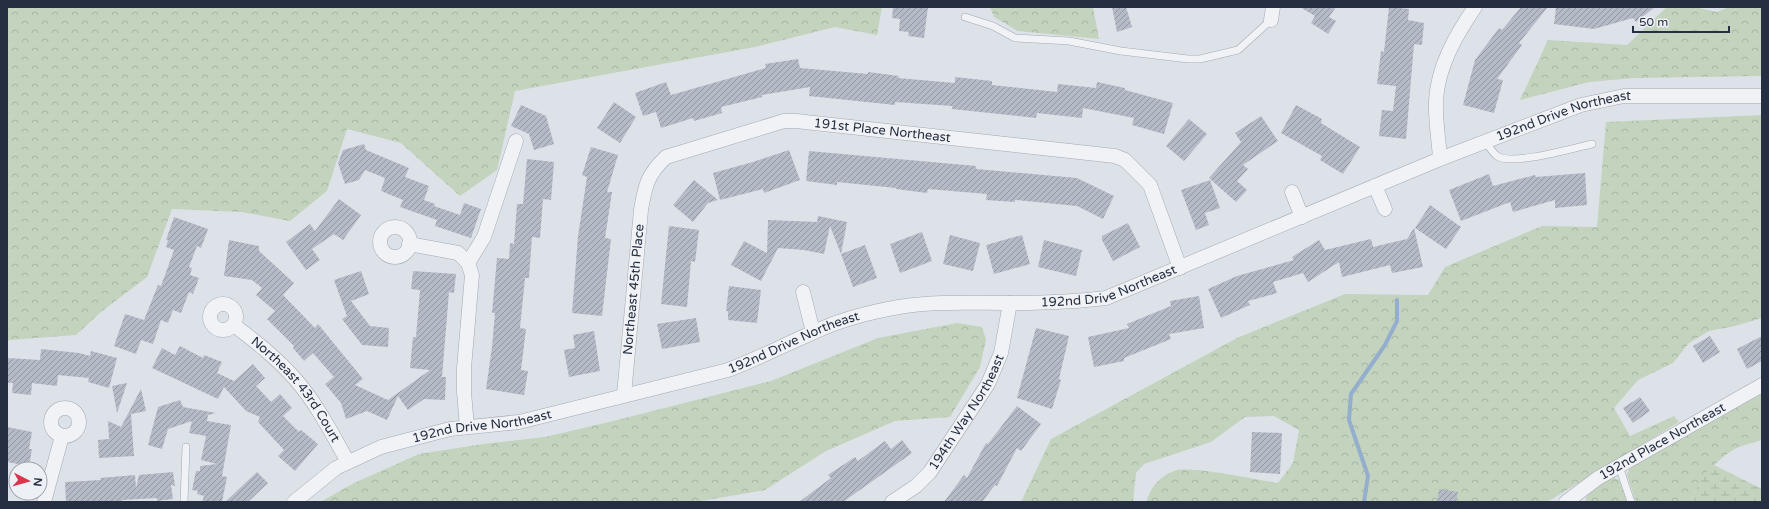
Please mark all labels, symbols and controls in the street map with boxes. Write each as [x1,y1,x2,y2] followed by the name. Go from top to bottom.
[1633,8,1729,34] scale bar
[1639,15,1668,29] text: 50 m
[1494,88,1631,145] street label: 192nd Drive Northeast
[813,115,952,146] street label: 191st Place Northeast
[620,223,648,356] street label: Northeast 45th Place
[1040,262,1179,311] street label: 192nd Drive Northeast
[726,308,861,377] street label: 192nd Drive Northeast
[248,333,343,445] street label: Northeast 43rd Court
[925,352,1008,473] street label: 194th Way Northeast
[1596,399,1728,484] street label: 192nd Place Northeast
[411,406,553,447] street label: 192nd Drive Northeast
[8,461,48,501] north arrow
[31,477,44,487] text: N

